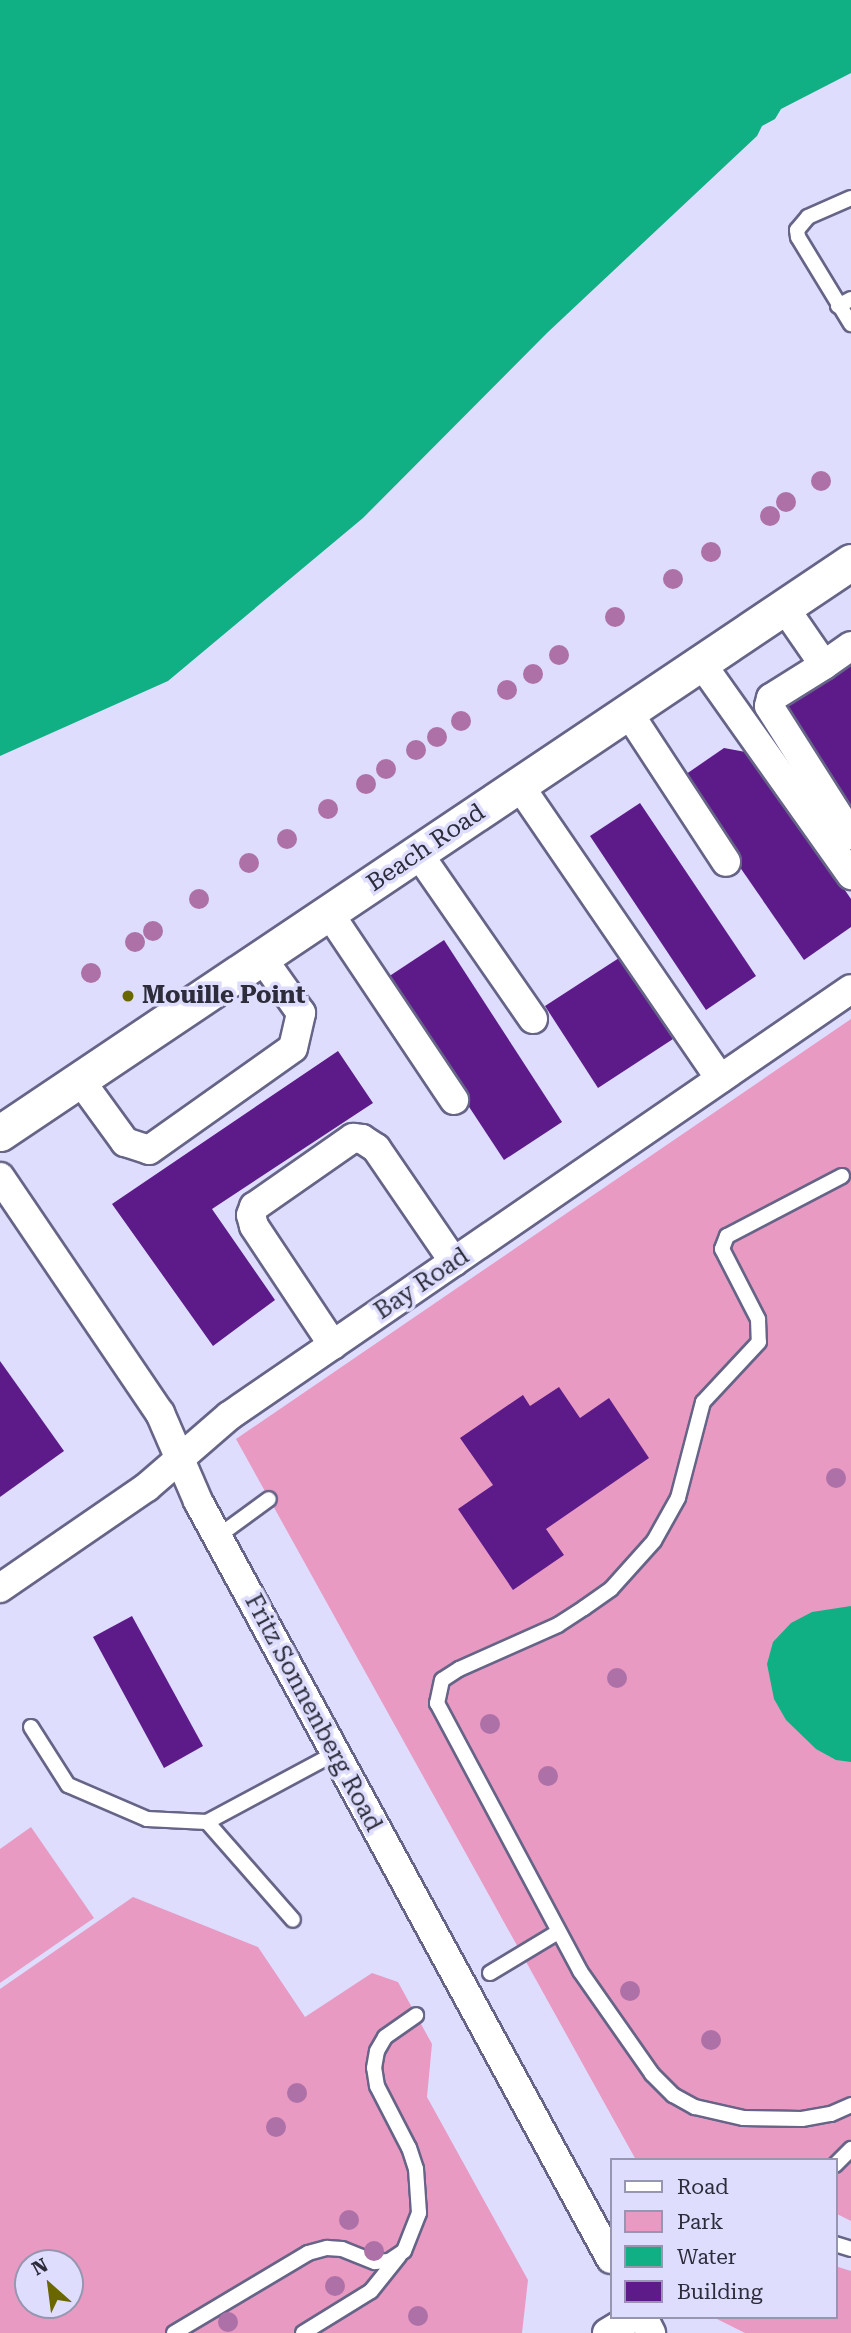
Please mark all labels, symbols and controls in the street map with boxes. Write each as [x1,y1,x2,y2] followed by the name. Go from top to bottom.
[362,798,490,898] street label: Beach Road
[142,982,305,1010] place label: Mouille Point
[120,988,136,1004] marker: Mouille Point
[369,1242,475,1326] street label: Bay Road
[238,1590,388,1836] street label: Fritz Sonnenberg Road
[610,2158,837,2319] legend
[677,2175,729,2199] text: Road
[677,2210,723,2234] text: Park
[677,2245,736,2269] text: Water
[14,2249,84,2319] north arrow
[28,2253,52,2280] text: N
[677,2280,763,2304] text: Building

